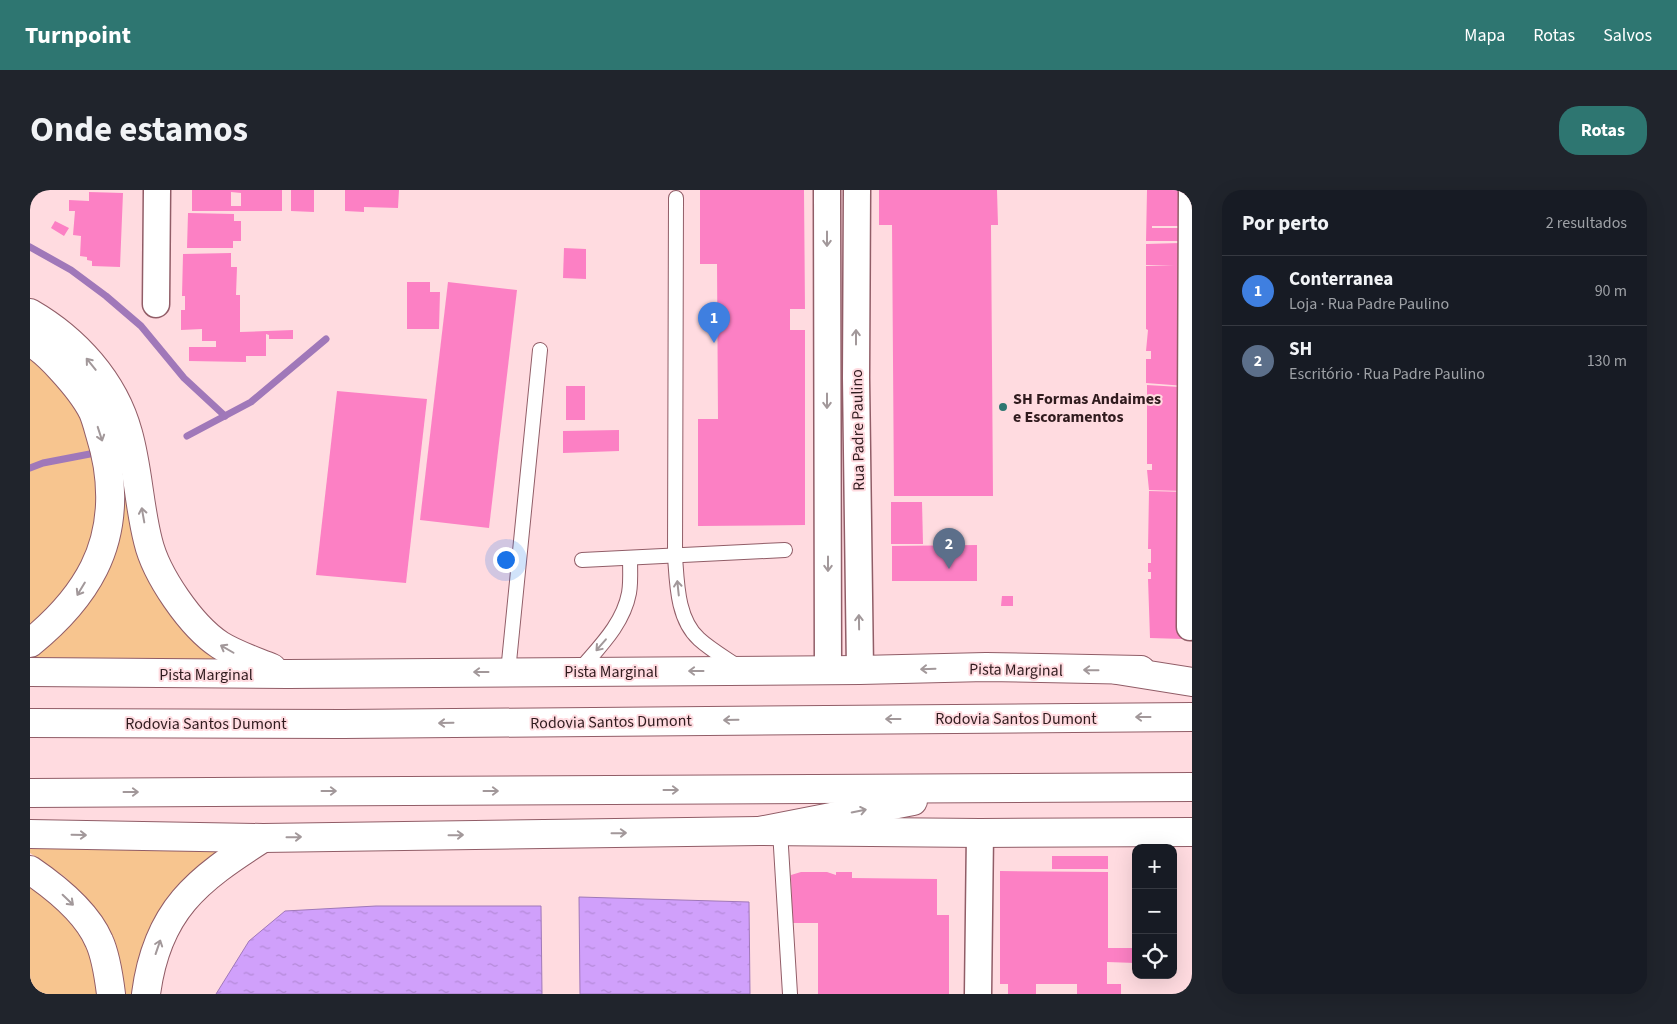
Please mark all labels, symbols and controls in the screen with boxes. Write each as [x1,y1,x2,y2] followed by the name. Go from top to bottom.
[25,18,131,53] text: Turnpoint
[1464,23,1505,48] text: Mapa
[1533,23,1575,48] text: Rotas
[1603,23,1652,48] text: Salvos
[30,105,248,155] text: Onde estamos
[1559,106,1647,155] button: Rotas
[1242,208,1329,238] text: Por perto
[1546,212,1627,234] text: 2 resultados
[822,230,832,246] one-way arrow
[1289,266,1393,293] text: Conterranea
[1254,280,1262,302] text: 1
[1595,280,1627,302] text: 90 m
[1289,293,1449,315] text: Loja · Rua Padre Paulino
[698,302,730,343] pin: 1
[851,329,861,345] one-way arrow
[1289,336,1312,363] text: SH
[1254,350,1262,372] text: 2
[1587,350,1627,372] text: 130 m
[86,358,97,371] one-way arrow
[1289,363,1485,385] text: Escritório · Rua Padre Paulino
[846,369,870,491] street label: Rua Padre Paulino
[1013,388,1161,428] place label: SH Formas Andaimes e Escoramentos
[822,392,832,409] one-way arrow
[997,401,1009,413] marker: SH Formas Andaimes e Escoramentos
[96,426,105,442] one-way arrow
[138,507,147,523] one-way arrow
[933,528,965,569] pin: 2
[493,547,519,573] your location
[823,555,833,571] one-way arrow
[673,580,683,596] one-way arrow
[76,582,86,596] one-way arrow
[854,614,864,630] one-way arrow
[596,638,607,651] one-way arrow
[220,643,234,653] one-way arrow
[969,658,1063,682] street label: Pista Marginal
[564,661,658,683] street label: Pista Marginal
[159,664,253,686] street label: Pista Marginal
[921,664,937,673] one-way arrow
[1083,665,1100,675] one-way arrow
[688,666,704,676] one-way arrow
[473,667,490,677] one-way arrow
[935,708,1097,730] street label: Rodovia Santos Dumont
[530,710,693,734] street label: Rodovia Santos Dumont
[1136,712,1152,722] one-way arrow
[125,713,287,735] street label: Rodovia Santos Dumont
[886,714,902,724] one-way arrow
[723,715,740,725] one-way arrow
[438,718,454,728] one-way arrow
[662,785,679,795] one-way arrow
[320,786,336,796] one-way arrow
[482,786,499,796] one-way arrow
[122,787,139,797] one-way arrow
[850,806,866,816] one-way arrow
[610,828,626,838] one-way arrow
[70,830,86,840] one-way arrow
[448,830,464,840] one-way arrow
[285,832,301,842] one-way arrow
[1132,844,1177,979] map controls
[1132,844,1177,889] button: +
[1132,889,1177,934] button: −
[62,894,74,906] one-way arrow
[1132,934,1177,979] button: locate
[154,940,163,955] one-way arrow

